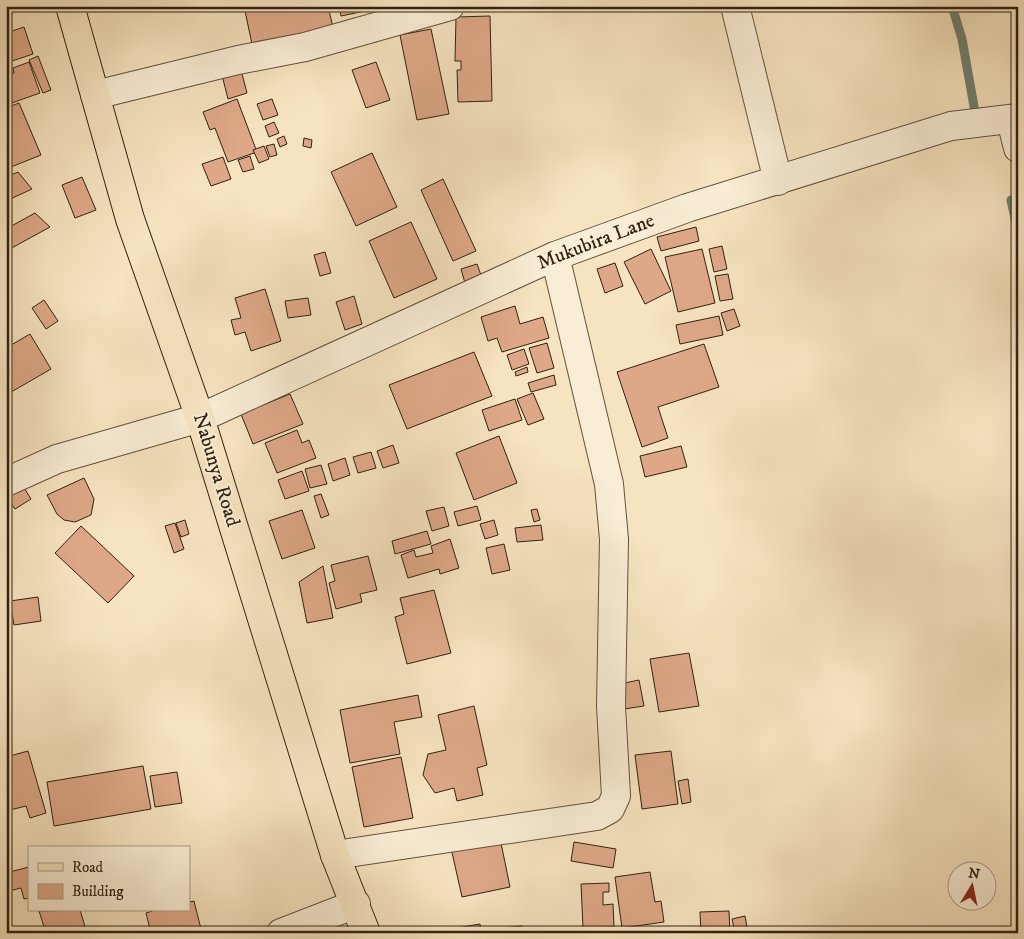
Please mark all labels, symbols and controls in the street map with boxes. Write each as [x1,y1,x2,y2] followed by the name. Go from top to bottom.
[534,208,658,276] street label: Mukubira Lane
[187,410,245,530] street label: Nabunya Road
[28,846,190,912] legend
[72,858,104,877] text: Road
[946,862,996,912] north arrow
[967,864,982,884] text: N
[72,882,124,901] text: Building

